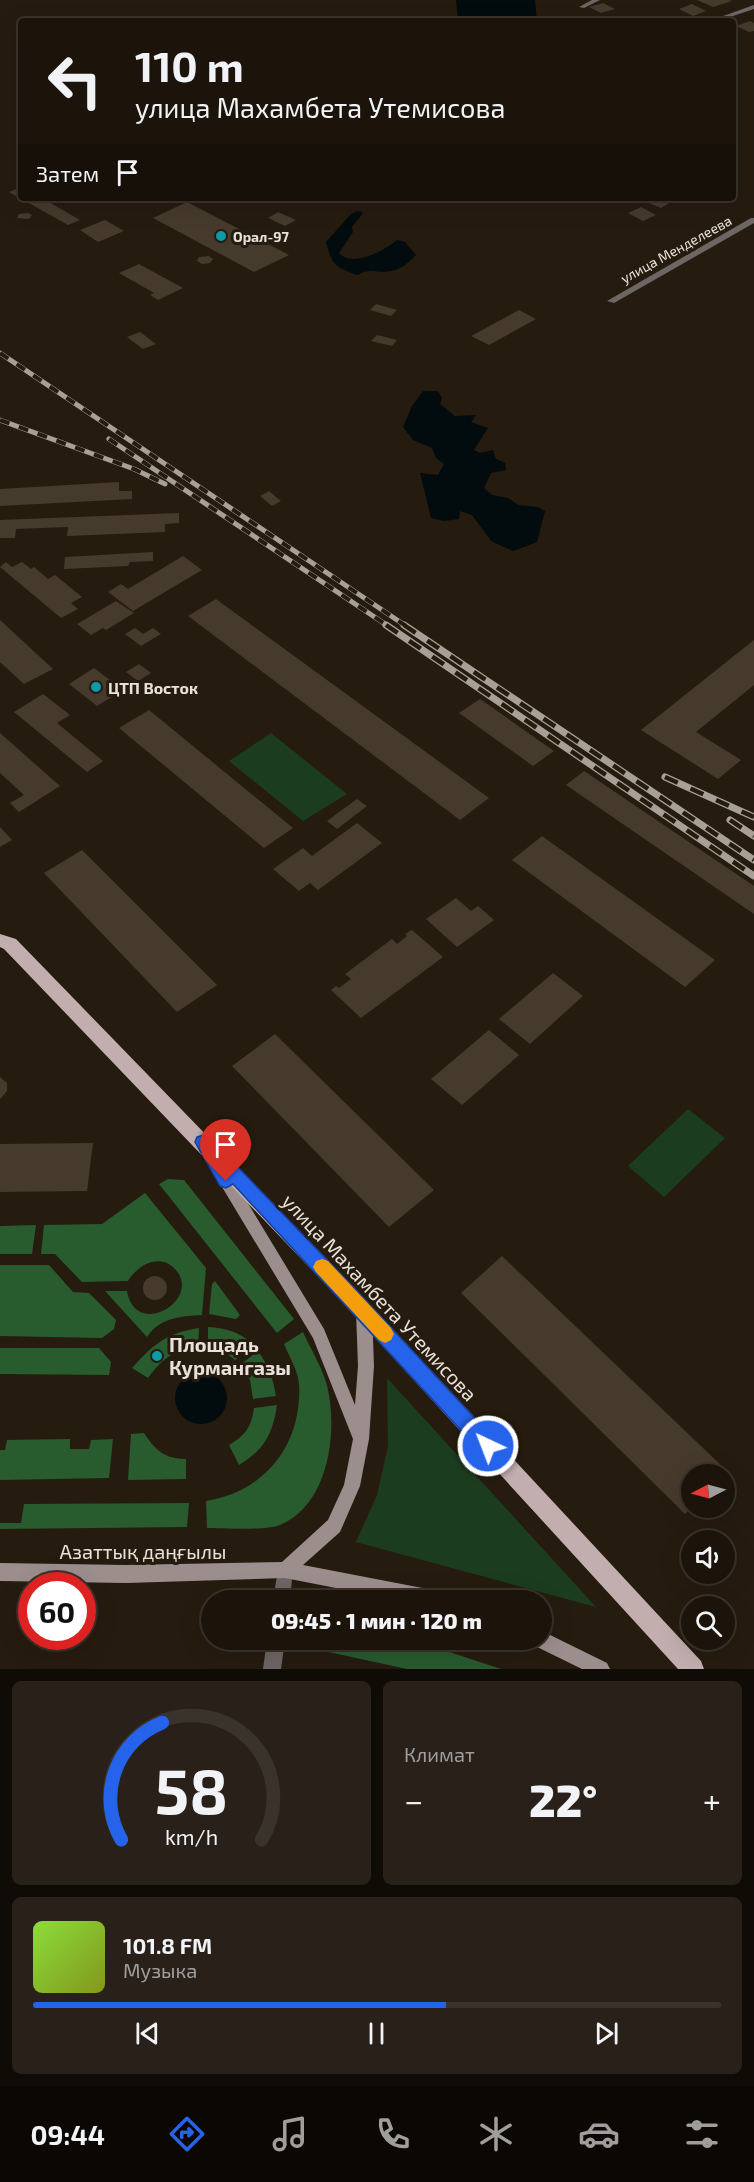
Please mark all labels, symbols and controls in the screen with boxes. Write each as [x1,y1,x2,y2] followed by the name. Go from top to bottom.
[135,40,244,90] text: 110 m
[36,42,114,120] icon: left
[135,91,505,123] text: улица Махамбета Утемисова
[111,156,144,189] icon: arrive
[36,160,99,186] text: Затем
[617,211,735,287] street label: улица Менделеева
[233,228,289,245] place label: Орал-97
[214,229,228,243] marker: Орал-97
[108,678,198,697] place label: ЦТП Восток
[89,680,103,694] marker: ЦТП Восток
[200,1119,251,1181] pin
[209,1128,242,1161] icon: arrive
[277,1189,482,1406] street label: улица Махамбета Утемисова
[169,1332,291,1379] place label: Площадь Курмангазы
[150,1349,164,1363] marker: Площадь Курмангазы
[456,1414,520,1478] position arrow
[681,1464,735,1518] north arrow
[681,1464,735,1650] map controls
[681,1530,735,1584] button: sound
[60,1539,226,1563] street label: Азаттық даңғылы
[18,1572,96,1650] speed limit sign: 60
[681,1596,735,1650] button: search
[271,1607,482,1633] text: 09:45 · 1 мин · 120 m
[404,1742,475,1766] text: Климат
[155,1752,228,1827] text: 58
[529,1772,597,1826] text: 22°
[404,1780,423,1820] text: −
[703,1780,721,1820] text: +
[165,1824,218,1849] text: km/h
[123,1932,212,1958] text: 101.8 FM
[123,1958,197,1982] text: Музыка
[131,2017,164,2050] icon: previous
[360,2017,393,2050] icon: pause
[590,2017,623,2050] icon: next
[166,2113,208,2155] icon: directions
[269,2113,311,2155] icon: music
[372,2113,414,2155] icon: phone
[475,2113,517,2155] icon: climate
[578,2113,620,2155] icon: car
[681,2113,723,2155] icon: filters
[31,2118,105,2150] text: 09:44

